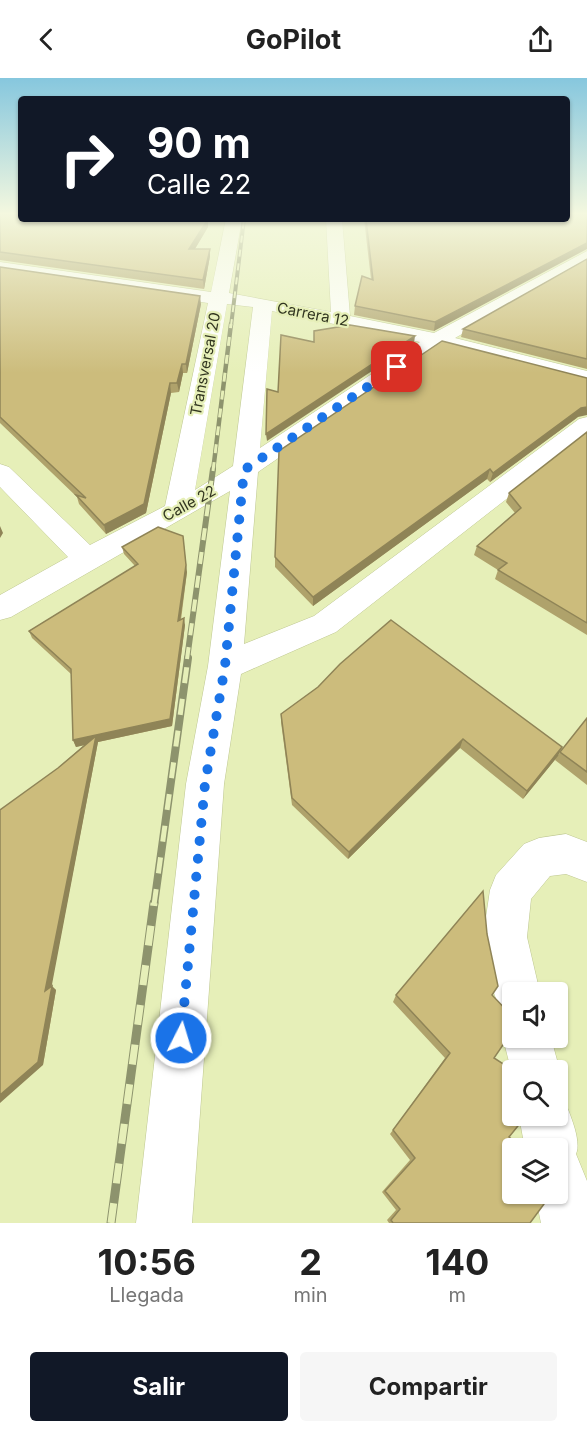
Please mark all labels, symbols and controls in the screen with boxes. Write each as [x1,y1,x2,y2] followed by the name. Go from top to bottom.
[30,23,63,56] icon: back
[246,23,341,56] text: GoPilot
[524,23,557,56] icon: share
[147,117,251,168] text: 90 m
[48,120,126,198] icon: right
[147,168,251,201] text: Calle 22
[275,298,351,330] street label: Carrera 12
[186,311,224,417] street label: Transversal 20
[371,341,422,392] pin
[380,350,413,383] icon: arrive
[159,481,219,525] street label: Calle 22
[502,982,568,1204] map controls
[502,982,568,1048] button: sound
[149,1006,213,1070] position arrow
[502,1060,568,1126] button: search
[502,1138,568,1204] button: layers
[98,1240,196,1284] text: 10:56
[299,1240,322,1284] text: 2
[425,1240,489,1284] text: 140
[109,1283,184,1307] text: Llegada
[293,1283,328,1307] text: min
[449,1283,466,1307] text: m
[30,1352,288,1421] button: Salir
[300,1352,557,1421] button: Compartir

